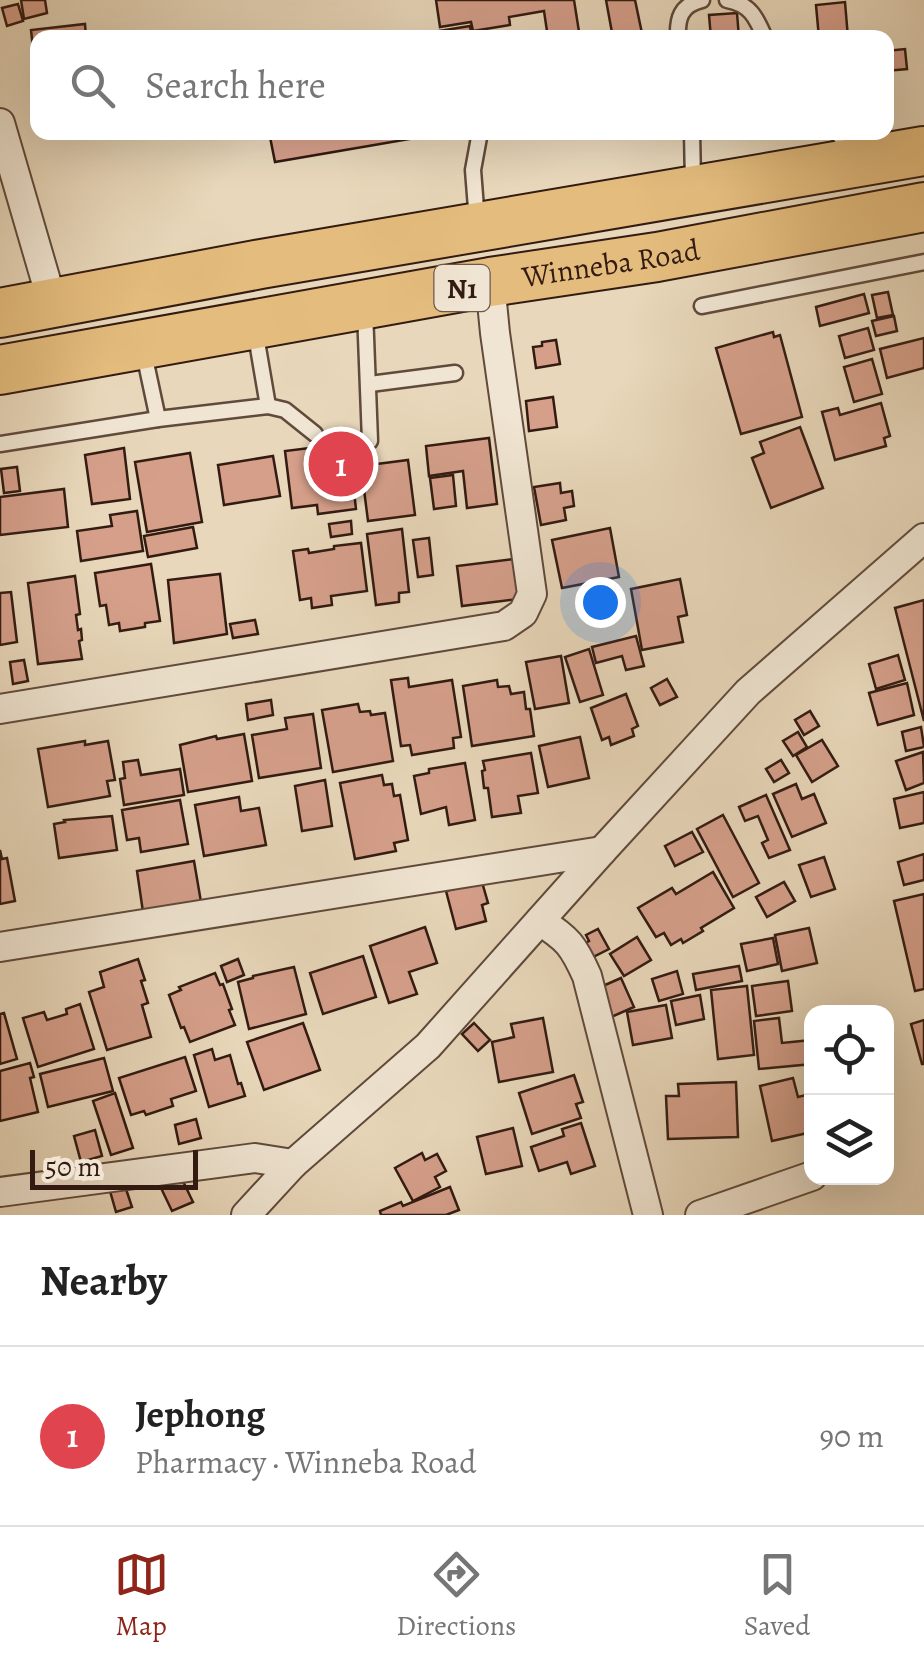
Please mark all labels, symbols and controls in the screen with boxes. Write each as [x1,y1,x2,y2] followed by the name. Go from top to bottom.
[30,30,894,140] search box
[65,58,120,113] icon: search
[145,59,326,111] text: Search here
[518,229,704,297] street label: Winneba Road
[434,265,490,311] road number: N1
[308,426,374,502] pin: 1
[575,577,626,628] your location
[804,1005,894,1185] map controls
[804,1005,894,1095] button: locate
[804,1095,894,1185] button: layers
[30,1145,198,1190] scale bar
[45,1148,101,1186] text: 50 m
[40,1252,167,1309] text: Nearby
[135,1388,265,1440] text: Jephong
[67,1414,78,1458] text: 1
[819,1414,884,1458] text: 90 m
[135,1440,476,1484] text: Pharmacy · Winneba Road
[114,1547,169,1645] tab: Map
[396,1547,516,1645] tab: Directions
[744,1547,810,1645] tab: Saved

